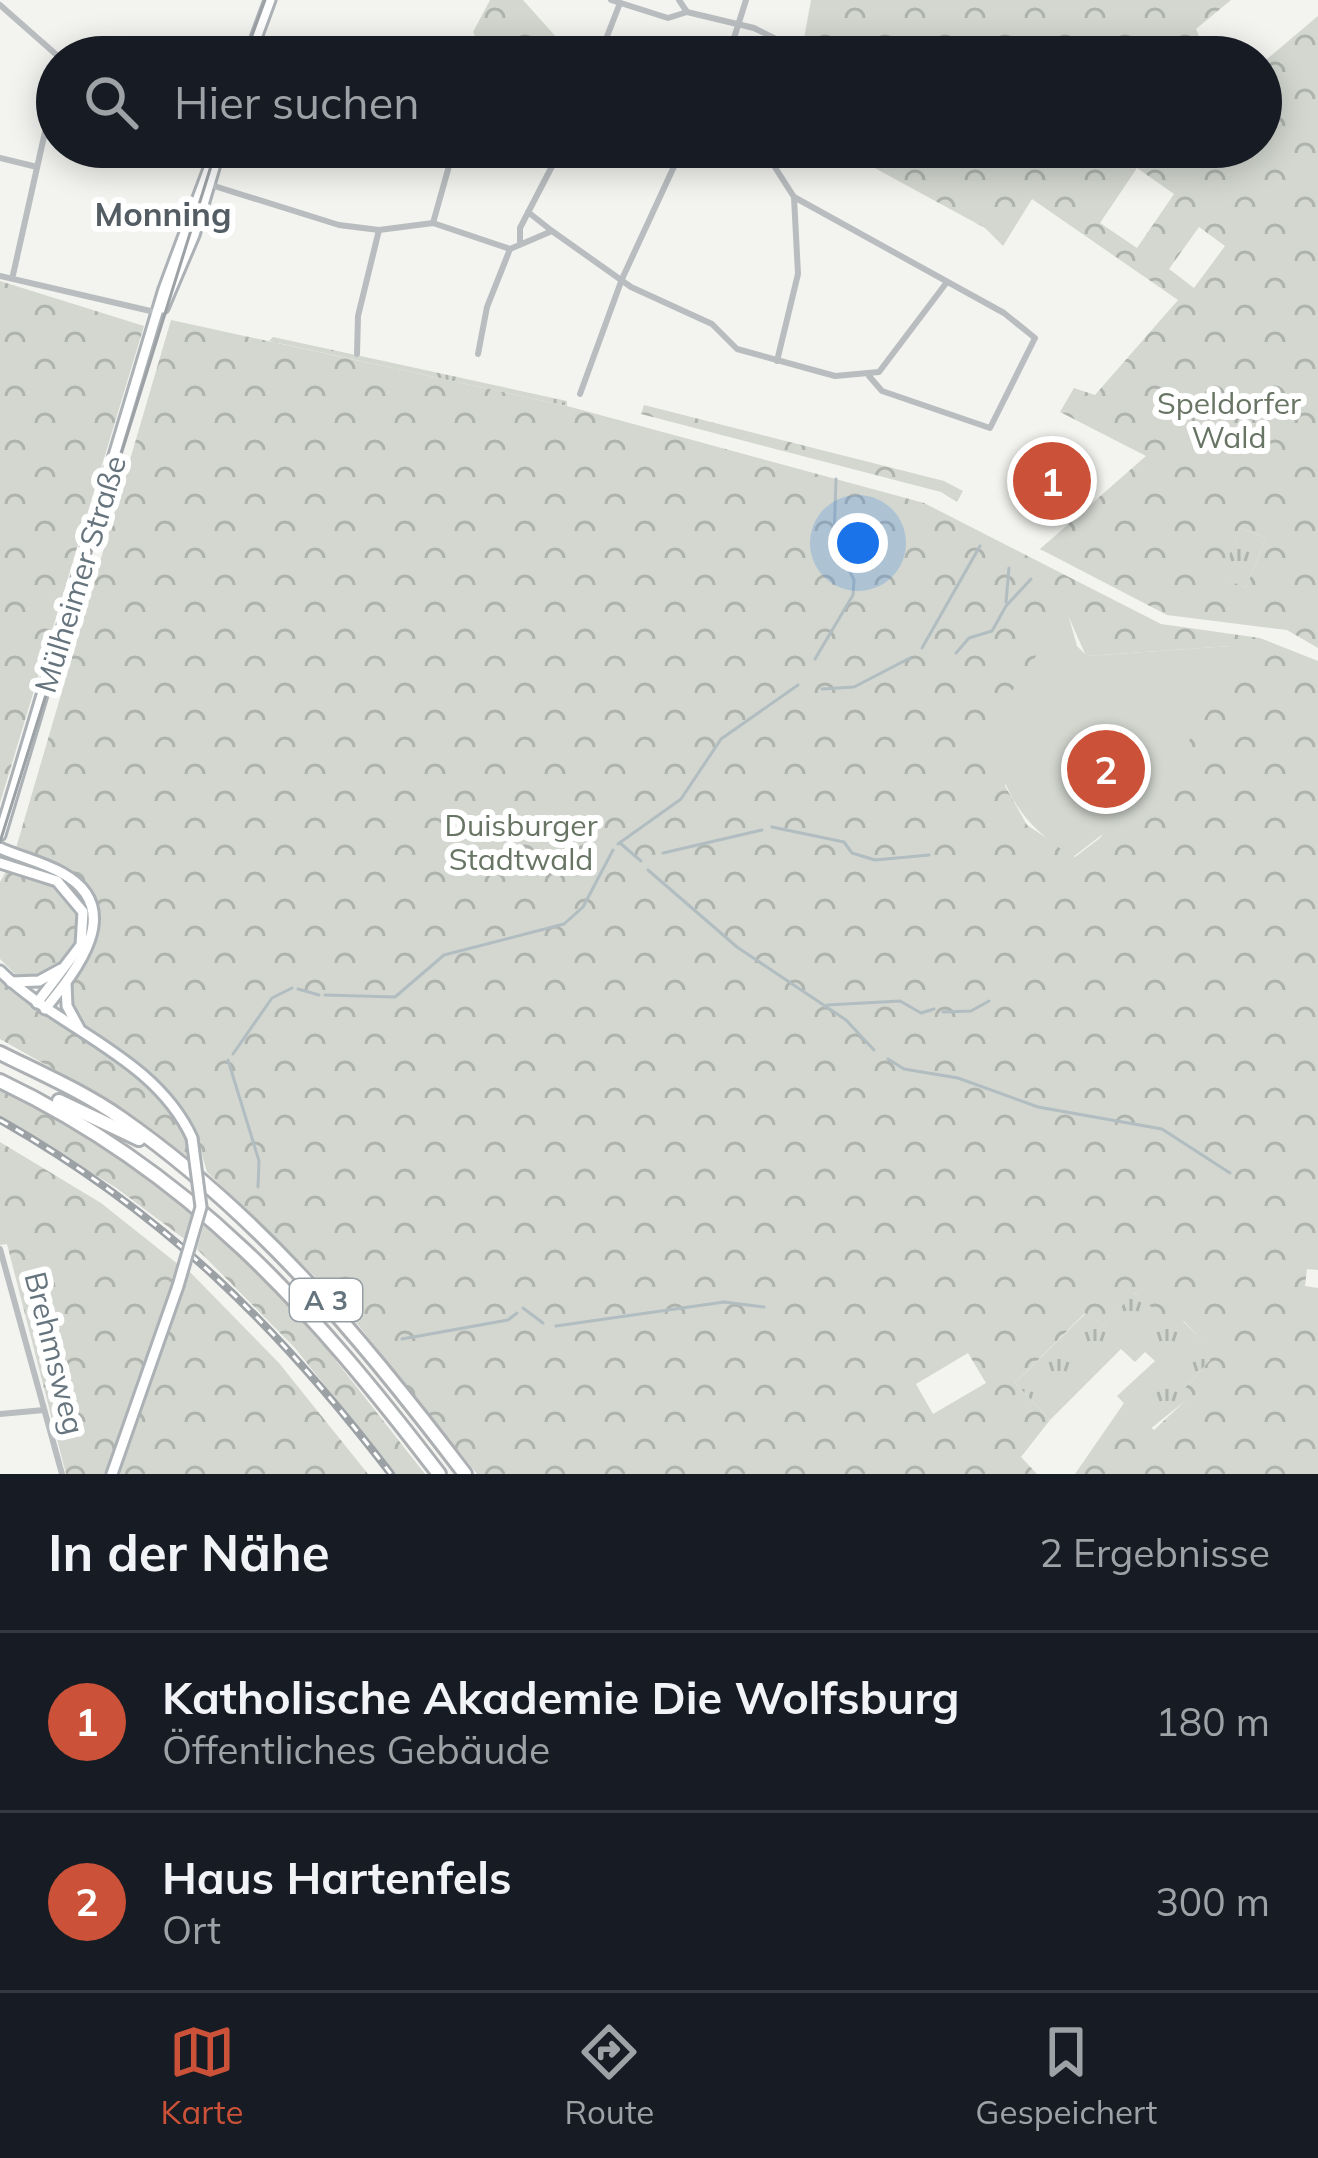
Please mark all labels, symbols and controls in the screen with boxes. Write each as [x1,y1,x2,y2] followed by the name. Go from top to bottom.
[36,36,1282,168] search box
[78,69,144,135] icon: search
[174,74,420,130] text: Hier suchen
[94,193,232,234] district label: Monning
[1157,384,1301,456] park label: Speldorfer Wald
[1013,436,1091,526] pin: 1
[26,451,134,697] street label: Mülheimer Straße
[828,513,888,573] your location
[1067,724,1145,814] pin: 2
[444,806,598,878] park label: Duisburger Stadtwald
[16,1268,94,1438] street label: Brehmsweg
[290,1279,362,1321] road number: A 3
[48,1520,330,1584] text: In der Nähe
[1039,1528,1270,1577] text: 2 Ergebnisse
[162,1669,960,1725] text: Katholische Akademie Die Wolfsburg
[75,1697,99,1746] text: 1
[1155,1697,1270,1746] text: 180 m
[162,1725,550,1774] text: Öffentliches Gebäude
[162,1849,512,1905] text: Haus Hartenfels
[75,1877,99,1926] text: 2
[1155,1877,1270,1926] text: 300 m
[162,1905,221,1954] text: Ort
[161,2019,243,2132] tab: Karte
[565,2019,654,2132] tab: Route
[975,2019,1157,2132] tab: Gespeichert

